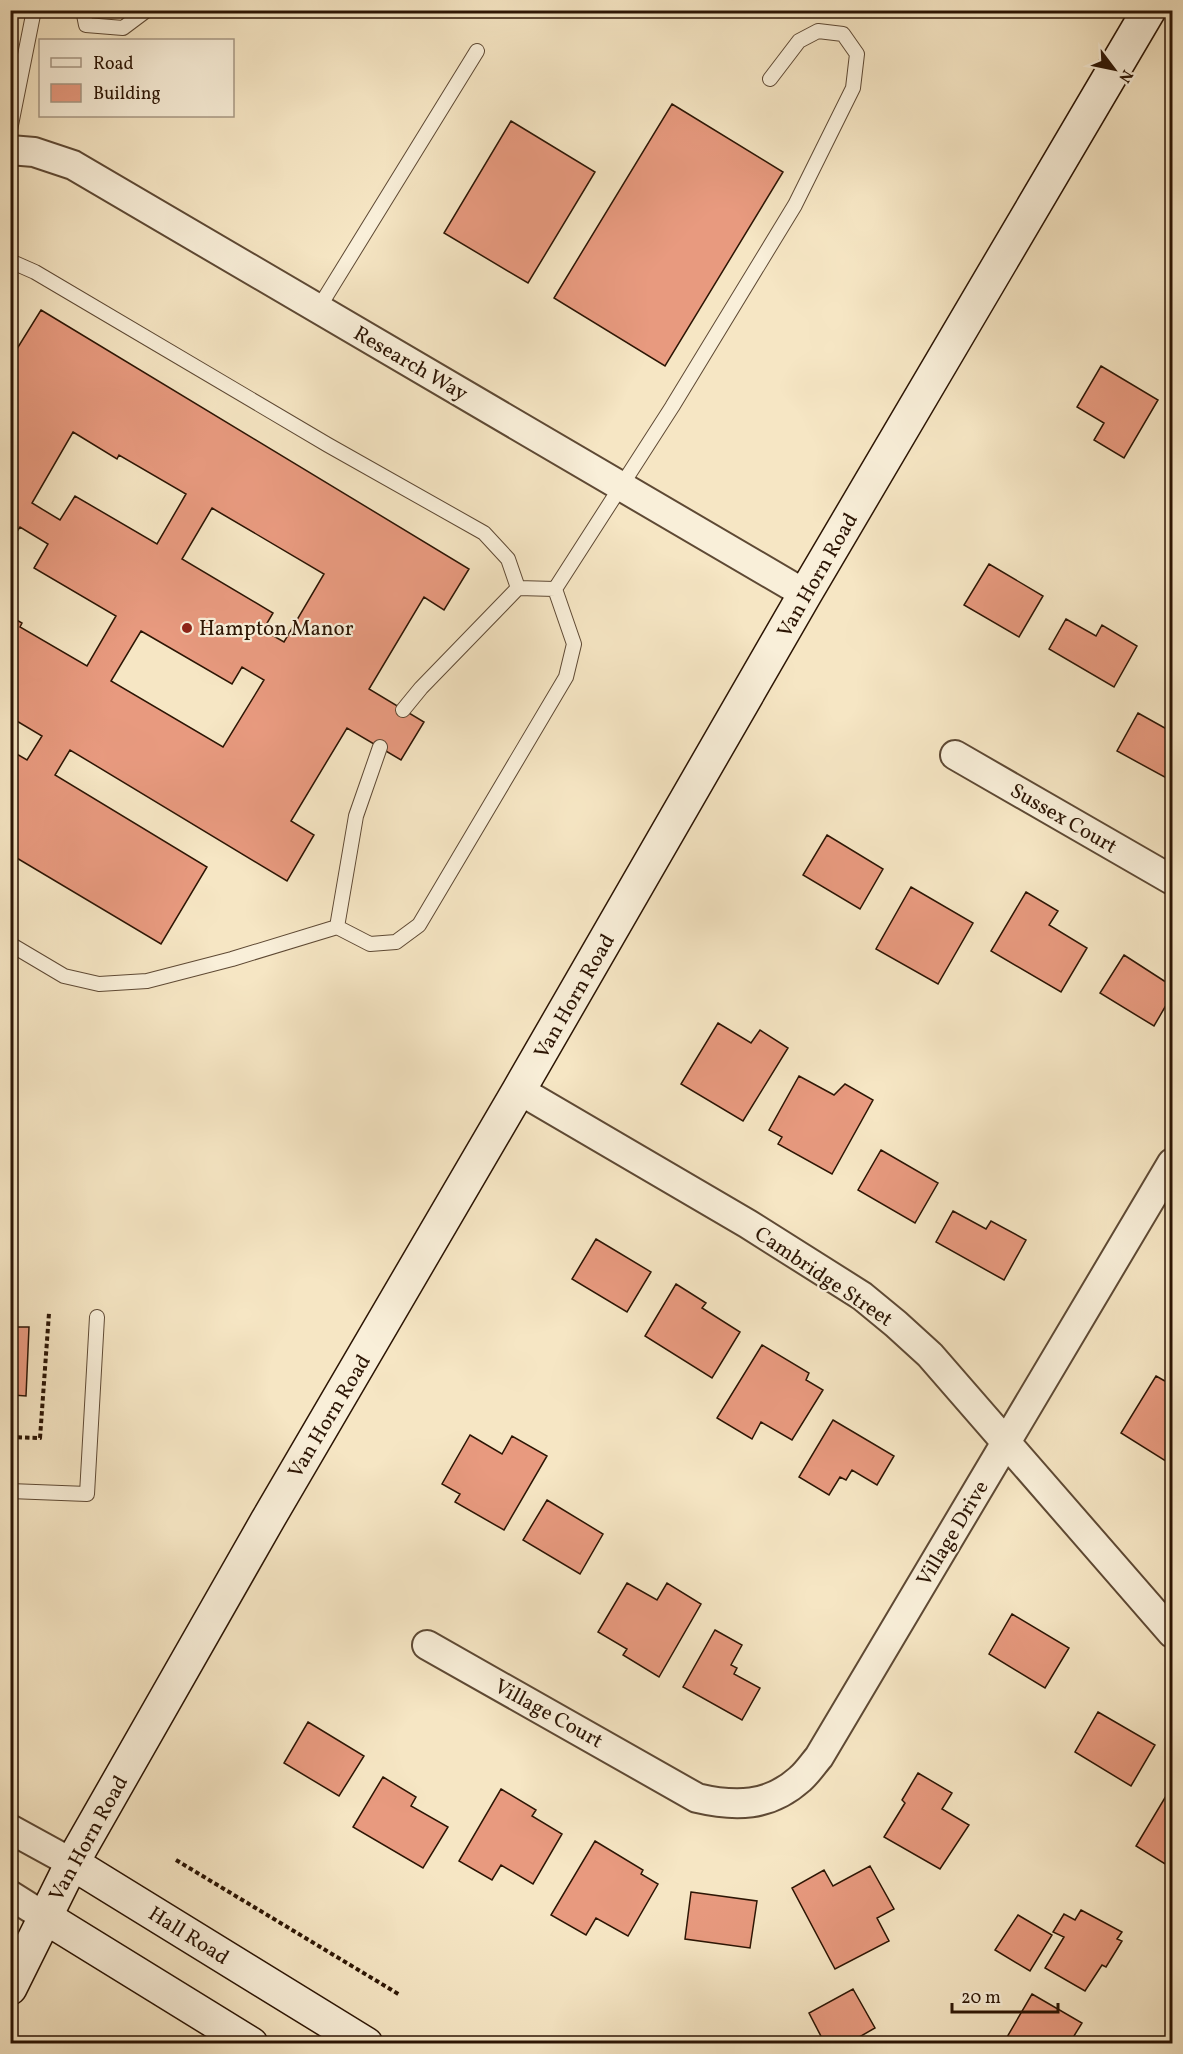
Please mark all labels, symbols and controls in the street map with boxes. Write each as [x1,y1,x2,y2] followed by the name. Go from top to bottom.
[39,39,234,117] legend
[1084,39,1144,99] north arrow
[93,52,134,77] text: Road
[1112,65,1137,87] text: N
[93,82,161,107] text: Building
[348,320,473,409] street label: Research Way
[771,508,866,643] street label: Van Horn Road
[199,615,354,644] place label: Hampton Manor
[180,621,194,635] marker: Hampton Manor
[1004,777,1122,862] street label: Sussex Court
[528,929,623,1064] street label: Van Horn Road
[748,1220,898,1334] street label: Cambridge Street
[282,1349,379,1484] street label: Van Horn Road
[910,1475,996,1592] street label: Village Drive
[489,1672,608,1756] street label: Village Court
[43,1771,136,1907] street label: Van Horn Road
[142,1900,234,1973] street label: Hall Road
[952,1976,1058,2014] scale bar
[961,1986,1001,2011] text: 20 m

